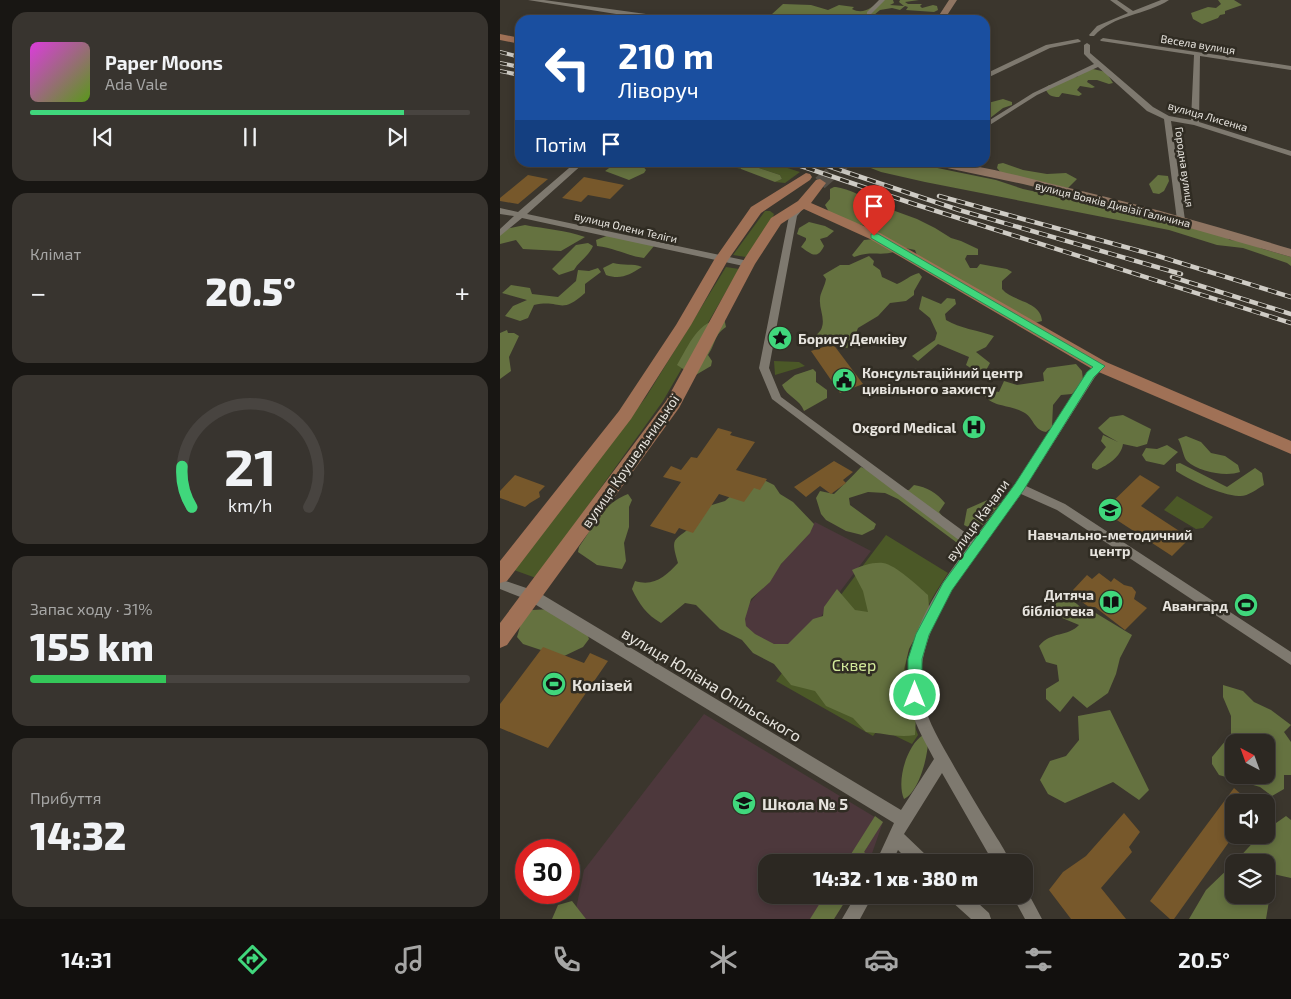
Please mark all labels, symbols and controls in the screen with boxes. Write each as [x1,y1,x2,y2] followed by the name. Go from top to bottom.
[1160,32,1236,57] street label: Весела вулиця
[618,34,714,76] text: 210 m
[535,35,600,100] icon: left
[105,51,223,74] text: Paper Moons
[105,74,168,93] text: Ada Vale
[618,76,699,102] text: Ліворуч
[1166,98,1249,135] street label: вулиця Лисенка
[89,123,117,151] icon: previous
[236,123,264,151] icon: pause
[383,123,411,151] icon: next
[1172,126,1197,208] street label: Городна вулиця
[597,130,625,158] icon: arrive
[535,133,587,156] text: Потім
[1034,178,1192,231] street label: вулиця Вояків Дивізії Галичина
[853,185,895,236] pin
[860,192,888,220] icon: arrive
[573,209,679,246] street label: вулиця Олени Теліги
[30,244,81,263] text: Клімат
[205,268,296,314] text: 20.5°
[30,275,46,309] text: −
[455,275,470,309] text: +
[767,325,793,351] place icon: Борису Демківу
[798,330,907,347] place label: Борису Демківу
[862,364,1023,397] place label: Консультаційний центр цивільного захисту
[831,367,857,393] public building icon: Консультаційний центр цивільного захисту
[578,391,683,531] street label: вулиця Крушельницької
[961,414,987,440] hospital icon: Oxgord Medical
[852,419,956,436] place label: Oxgord Medical
[224,434,276,496] text: 21
[942,476,1012,564] street label: вулиця Качали
[228,494,272,516] text: km/h
[1097,497,1123,523] school or university icon: Навчально-методичний центр
[1027,526,1193,559] place label: Навчально-методичний центр
[1022,586,1094,619] place label: Дитяча бібліотека
[1098,589,1124,615] library icon: Дитяча бібліотека
[1233,592,1259,618] sports icon: Авангард
[1163,597,1228,614] place label: Авангард
[30,599,153,618] text: Запас ходу · 31%
[30,623,154,669] text: 155 km
[618,623,805,746] street label: вулиця Юліана Опільського
[832,655,876,674] park label: Сквер
[888,668,940,720] position arrow
[541,671,567,697] sports icon: Колізей
[572,675,633,694] place label: Колізей
[1225,734,1275,784] north arrow
[1225,734,1275,904] map controls
[30,788,101,807] text: Прибуття
[731,790,757,816] school or university icon: Школа № 5
[762,794,848,813] place label: Школа № 5
[1225,794,1275,844] button: sound
[30,812,126,858] text: 14:32
[515,839,580,904] speed limit sign: 30
[1225,854,1275,904] button: layers
[813,867,978,890] text: 14:32 · 1 хв · 380 m
[235,942,270,977] icon: directions
[392,942,427,977] icon: music
[549,942,584,977] icon: phone
[706,942,741,977] icon: climate
[864,942,899,977] icon: car
[1021,942,1056,977] icon: filters
[61,946,112,972] text: 14:31
[1178,946,1230,972] text: 20.5°

